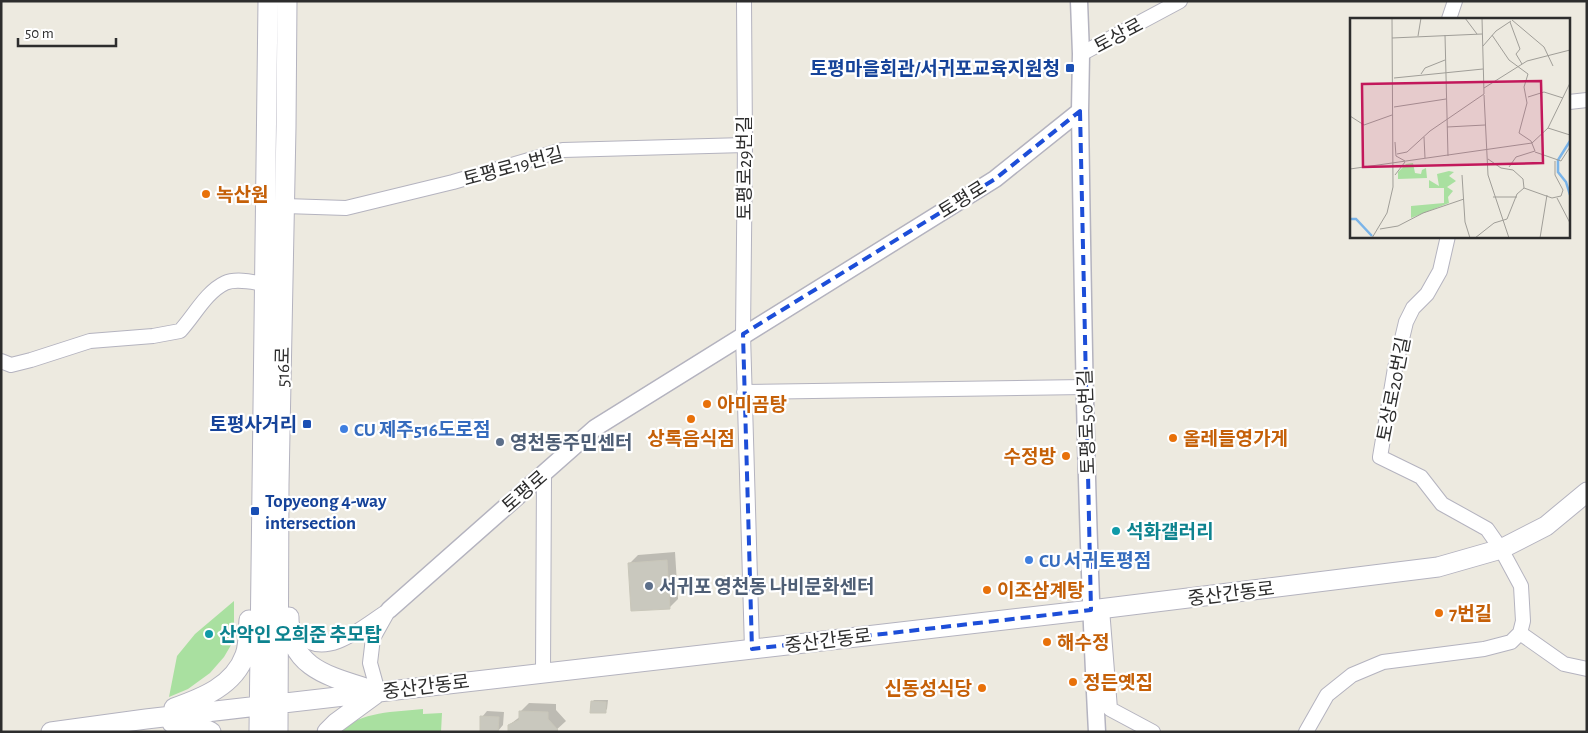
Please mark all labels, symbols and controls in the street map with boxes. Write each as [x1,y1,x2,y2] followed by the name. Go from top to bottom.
[18,15,115,47] scale bar
[1091,15,1146,57] street label: 토상로
[1350,18,1570,238] inset map
[25,26,54,41] text: 50 m
[810,59,1060,79] place label: 토평마을회관/서귀포교육지원청
[1064,62,1076,74] marker: 토평마을회관/서귀포교육지원청
[735,116,755,220] street label: 토평로29번길
[461,144,566,190] street label: 토평로19번길
[935,177,990,222] street label: 토평로
[216,185,268,205] place label: 녹산원
[200,188,212,200] marker: 녹산원
[1374,335,1414,443] street label: 토상로20번길
[274,346,293,388] street label: 516로
[1075,369,1099,475] street label: 토평로50번길
[717,395,787,415] place label: 아미곰탕
[701,398,713,410] marker: 아미곰탕
[685,413,697,425] marker: 상록음식점
[210,415,297,435] place label: 토평사거리
[301,418,313,430] marker: 토평사거리
[354,420,490,440] place label: CU 제주516도로점
[338,423,350,435] marker: CU 제주516도로점
[647,429,735,449] place label: 상록음식점
[1183,429,1288,449] place label: 올레들영가게
[510,432,632,453] place label: 영천동주민센터
[1167,432,1179,444] marker: 올레들영가게
[494,436,506,448] marker: 영천동주민센터
[1004,447,1057,467] place label: 수정방
[1060,450,1072,462] marker: 수정방
[498,467,551,517] street label: 토평로
[265,492,387,533] place label: Topyeong 4-way intersection
[249,505,261,517] marker: Topyeong 4-way intersection
[1126,522,1213,542] place label: 석화갤러리
[1110,525,1122,537] marker: 석화갤러리
[1039,551,1151,571] place label: CU 서귀토평점
[1023,554,1035,566] marker: CU 서귀토평점
[659,576,875,597] place label: 서귀포 영천동 나비문화센터
[1187,579,1276,609] street label: 중산간동로
[643,580,655,592] marker: 서귀포 영천동 나비문화센터
[997,581,1084,601] place label: 이조삼계탕
[981,584,993,596] marker: 이조삼계탕
[1449,604,1492,624] place label: 7번길
[1433,607,1445,619] marker: 7번길
[219,625,382,645] place label: 산악인 오희준 추모탑
[784,626,873,656] street label: 중산간동로
[203,628,215,640] marker: 산악인 오희준 추모탑
[1057,633,1109,653] place label: 해수정
[1041,636,1053,648] marker: 해수정
[382,672,471,702] street label: 중산간동로
[1083,673,1153,693] place label: 정든옛집
[1067,676,1079,688] marker: 정든옛집
[885,679,973,699] place label: 신동성식당
[976,682,988,694] marker: 신동성식당

